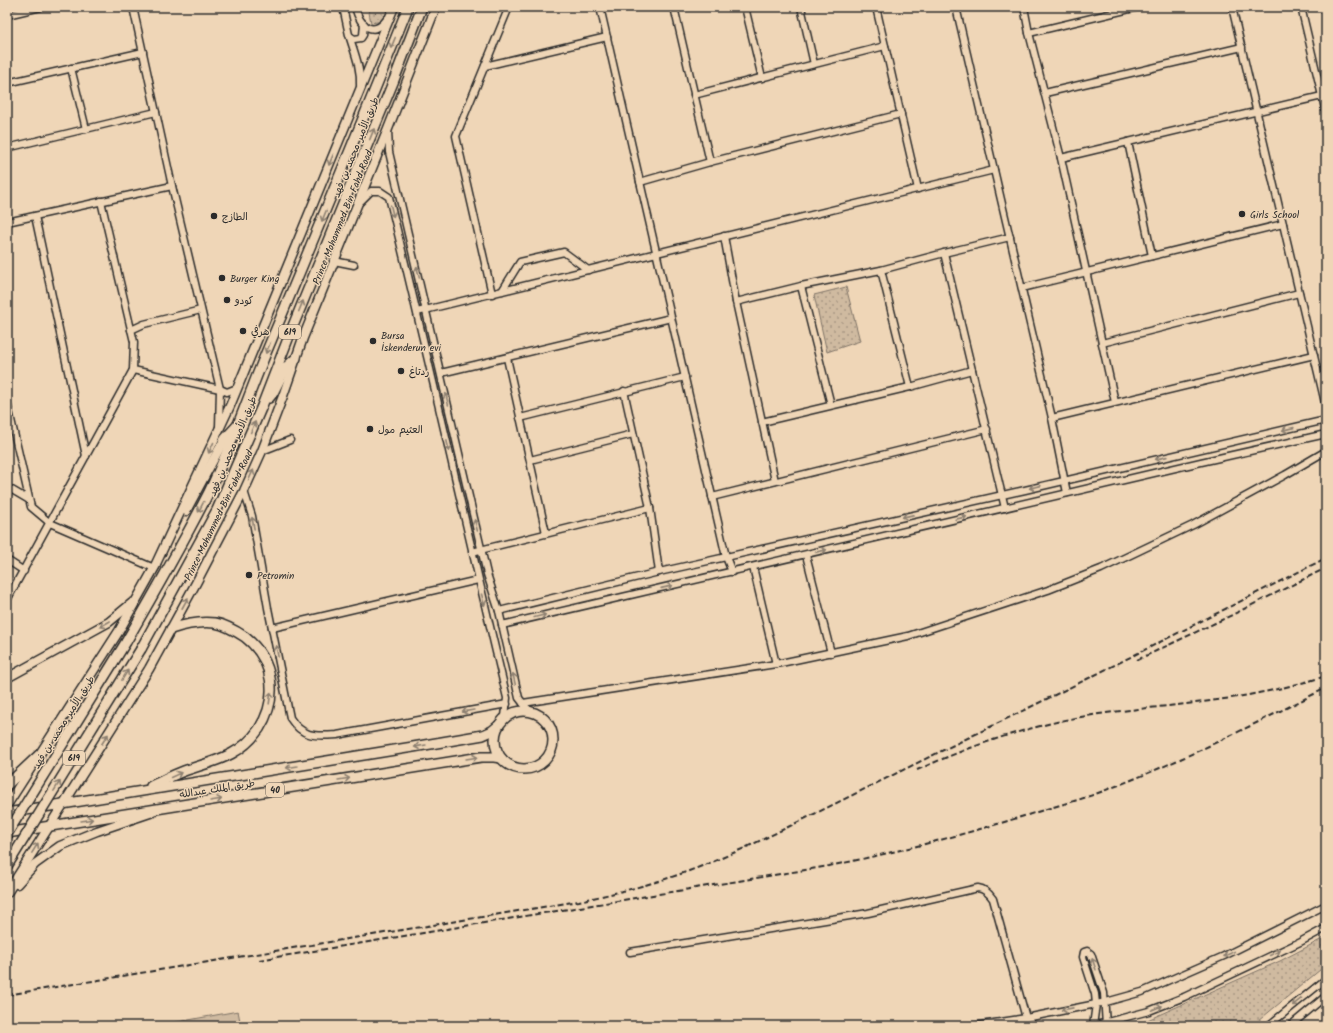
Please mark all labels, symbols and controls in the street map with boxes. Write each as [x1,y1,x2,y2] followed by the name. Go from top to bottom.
[389,37,397,49] one-way arrow
[328,95,383,200] street label: طريق الأمير محمد بن فهد
[369,129,376,141] one-way arrow
[309,147,378,287] street label: Prince Mohammed Bin Fahd Road
[327,153,335,165] one-way arrow
[389,204,396,217] one-way arrow
[1250,207,1300,223] place label: Girls School
[222,209,248,225] place label: الطازج
[319,209,327,221] one-way arrow
[1237,209,1247,219] marker: Girls School
[209,211,219,221] marker: الطازج
[413,266,421,279] one-way arrow
[230,271,280,287] place label: Burger King
[217,273,227,283] marker: Burger King
[234,293,253,309] place label: كودو
[222,295,232,305] marker: كودو
[298,301,305,313] one-way arrow
[251,324,269,340] place label: هرفي
[279,325,301,339] road number: 619
[238,326,248,336] marker: هرفي
[381,328,442,356] place label: Bursa İskenderun evi
[368,336,378,346] marker: Bursa İskenderun evi
[264,342,271,354] one-way arrow
[409,364,429,380] place label: ردتاغ
[396,366,406,376] marker: ردتاغ
[443,393,450,406] one-way arrow
[205,394,261,499] street label: طريق الأمير محمد بن فهد
[250,421,257,433] one-way arrow
[378,422,423,438] place label: العثيم مول
[365,424,375,434] marker: العثيم مول
[1282,425,1295,433] one-way arrow
[444,439,452,452] one-way arrow
[207,441,214,453] one-way arrow
[180,446,258,584] street label: Prince Mohammed Bin Fahd Road
[1155,455,1168,462] one-way arrow
[248,469,255,481] one-way arrow
[1029,484,1042,492] one-way arrow
[197,501,204,513] one-way arrow
[902,512,915,520] one-way arrow
[954,514,967,522] one-way arrow
[249,517,257,530] one-way arrow
[472,519,480,532] one-way arrow
[814,547,827,555] one-way arrow
[257,568,294,584] place label: Petromin
[244,570,254,580] marker: Petromin
[660,582,673,590] one-way arrow
[480,593,487,606] one-way arrow
[182,597,190,609] one-way arrow
[533,612,546,619] one-way arrow
[99,620,111,628] one-way arrow
[272,644,280,657] one-way arrow
[122,669,130,681] one-way arrow
[510,672,518,685] one-way arrow
[29,673,99,772] street label: طريق الأمير محمد بن فهد
[266,692,274,705] one-way arrow
[462,708,475,716] one-way arrow
[101,734,109,745] one-way arrow
[414,742,427,750] one-way arrow
[63,751,85,765] road number: 619
[465,754,478,762] one-way arrow
[286,763,299,771] one-way arrow
[170,771,182,778] one-way arrow
[178,775,256,803] street label: طريق الملك عبدالله
[337,775,350,783] one-way arrow
[53,781,61,792] one-way arrow
[266,783,284,797] road number: 40
[209,796,222,804] one-way arrow
[80,816,93,824] one-way arrow
[31,843,39,854] one-way arrow
[1269,949,1281,956] one-way arrow
[1223,951,1235,958] one-way arrow
[1090,959,1098,971] one-way arrow
[1292,998,1303,1007] one-way arrow
[1151,1003,1163,1011] one-way arrow
[1061,1006,1074,1014] one-way arrow

